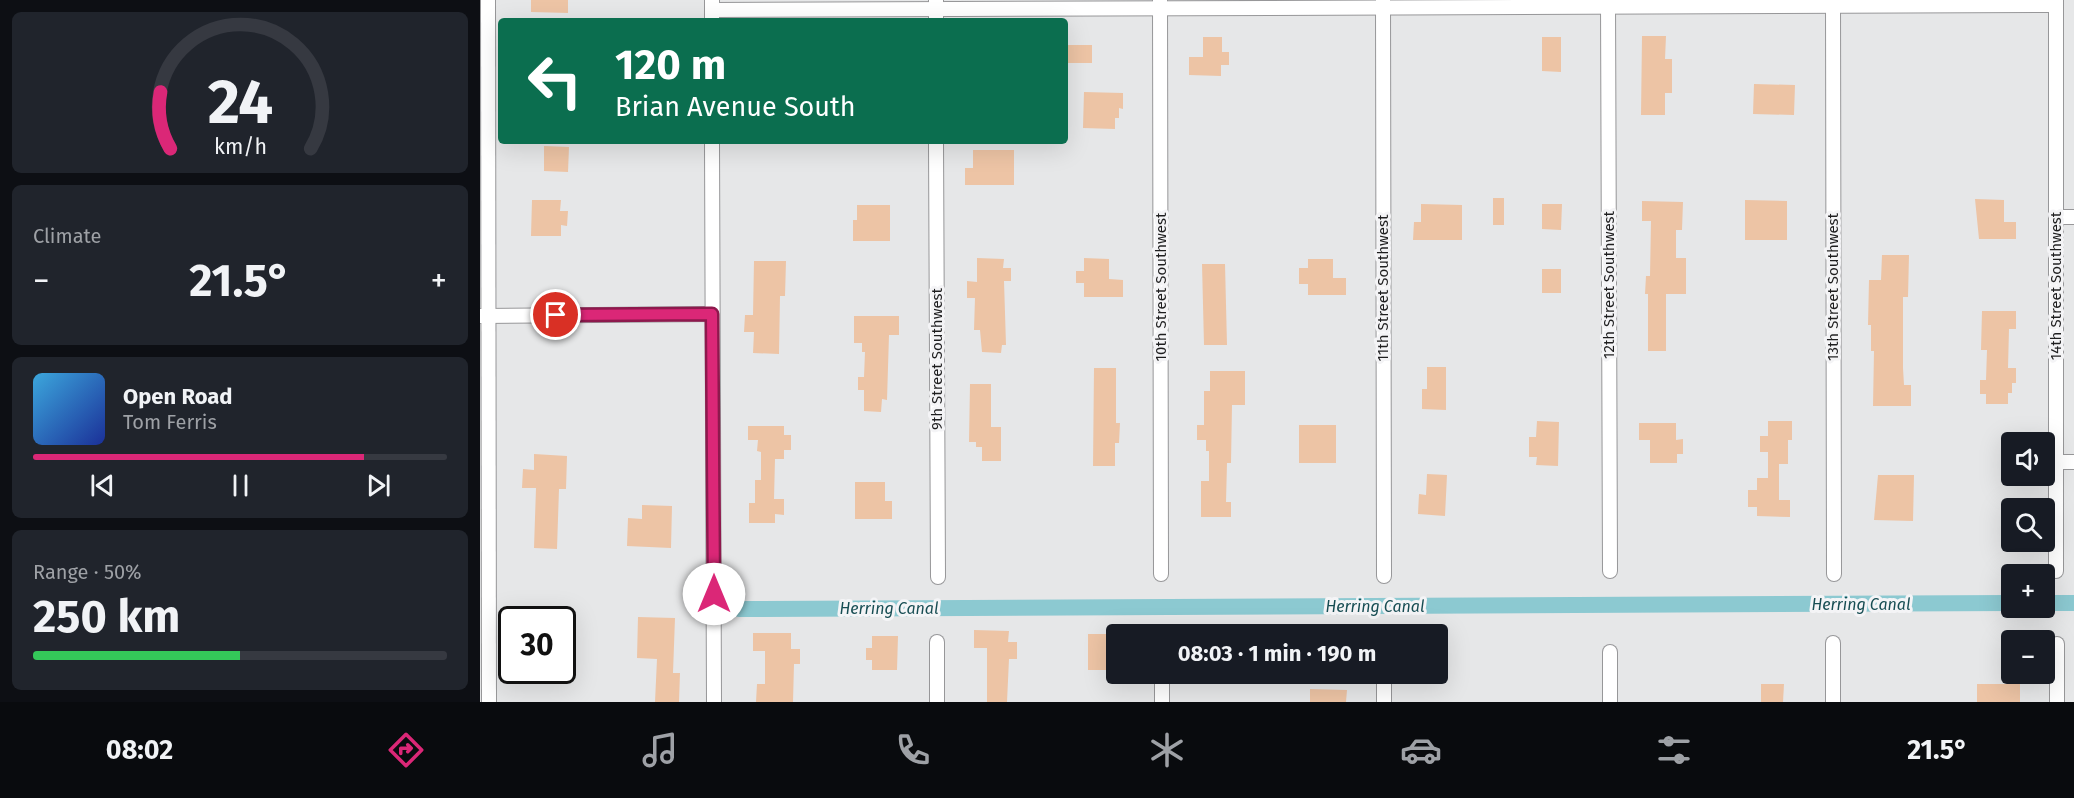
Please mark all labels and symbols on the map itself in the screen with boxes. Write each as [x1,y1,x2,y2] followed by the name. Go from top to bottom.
[1600,210,1618,359] street label: 12th Street Southwest
[2047,211,2065,360] street label: 14th Street Southwest
[1152,212,1170,361] street label: 10th Street Southwest
[1824,212,1842,361] street label: 13th Street Southwest
[1374,214,1392,361] street label: 11th Street Southwest
[928,287,946,430] street label: 9th Street Southwest
[530,289,581,340] pin
[682,562,746,626] position arrow
[1811,595,1911,614] water label: Herring Canal
[1325,597,1425,616] water label: Herring Canal
[839,599,939,618] water label: Herring Canal
[498,606,576,684] speed limit sign: 30

